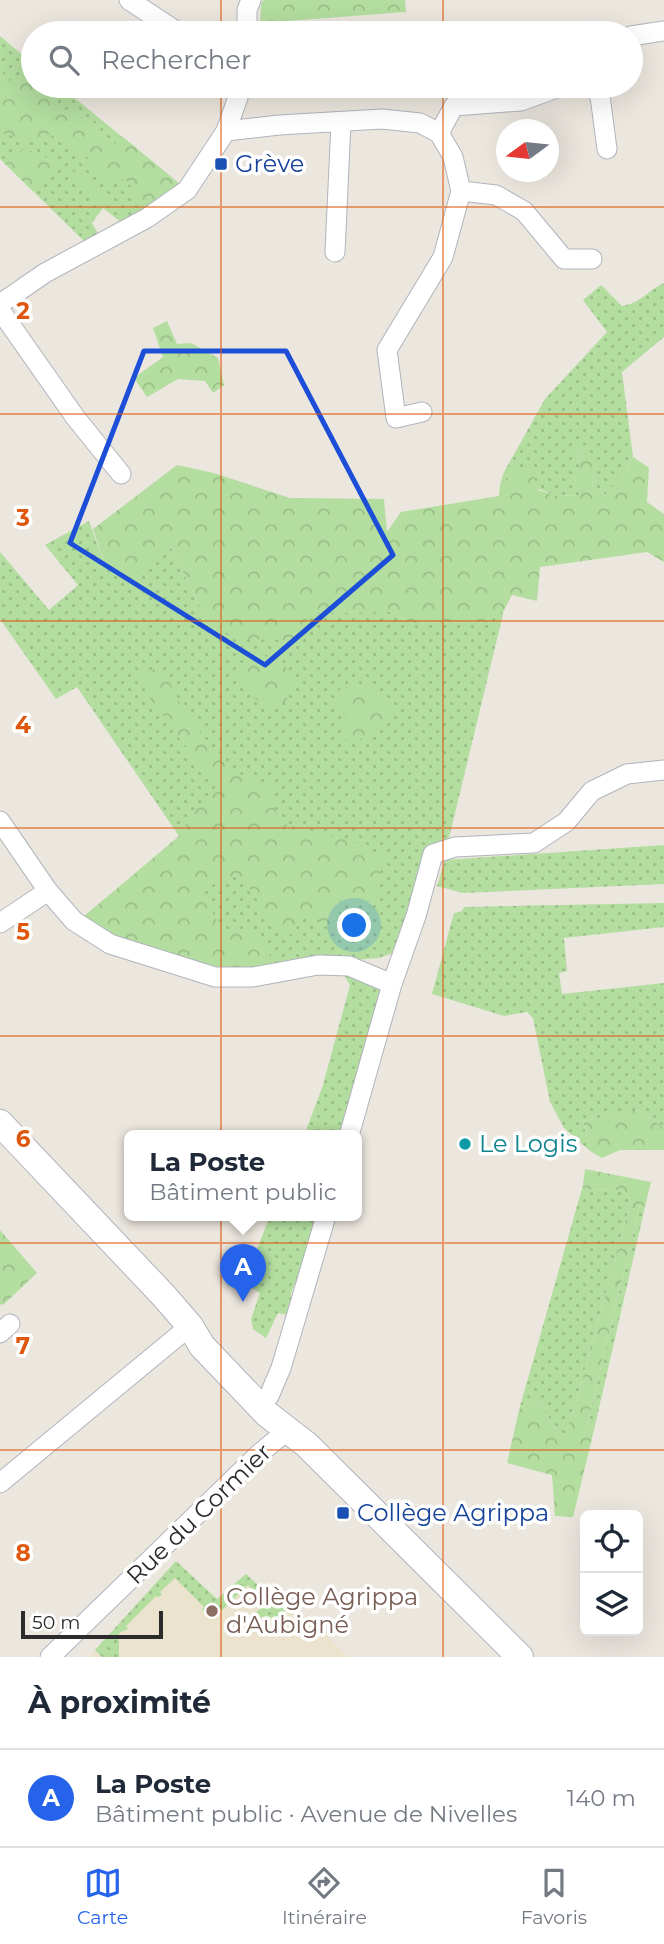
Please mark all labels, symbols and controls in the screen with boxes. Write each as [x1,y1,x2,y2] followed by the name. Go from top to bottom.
[21,21,643,98] search box
[45,41,83,79] icon: search
[101,44,251,76] text: Rechercher
[496,119,559,182] north arrow
[235,149,304,178] place label: Grève
[213,156,229,172] marker: Grève
[16,297,30,325] text: 2
[15,504,30,532] text: 3
[15,711,31,739] text: 4
[337,908,371,942] your location
[16,918,30,946] text: 5
[16,1125,31,1153] text: 6
[479,1129,577,1158] place label: Le Logis
[124,1130,362,1221] popup
[457,1136,473,1152] marker: Le Logis
[149,1146,265,1178] text: La Poste
[149,1178,337,1206] text: Bâtiment public
[220,1244,266,1302] pin: A
[16,1332,30,1360] text: 7
[120,1437,277,1590] street label: Rue du Cormier
[357,1498,549,1527] place label: Collège Agrippa
[335,1505,351,1521] marker: Collège Agrippa
[580,1510,643,1636] map controls
[580,1510,643,1573] button: locate
[15,1539,31,1567] text: 8
[580,1573,643,1636] button: layers
[226,1582,418,1639] place label: Collège Agrippa d'Aubigné
[204,1603,220,1619] marker: Collège Agrippa d'Aubigné
[21,1608,163,1640] scale bar
[32,1611,80,1634] text: 50 m
[28,1684,211,1721] text: À proximité
[95,1768,211,1800] text: La Poste
[42,1784,60,1812] text: A
[567,1784,636,1812] text: 140 m
[95,1800,517,1828] text: Bâtiment public · Avenue de Nivelles
[77,1864,128,1929] tab: Carte
[282,1864,367,1929] tab: Itinéraire
[521,1864,587,1929] tab: Favoris

